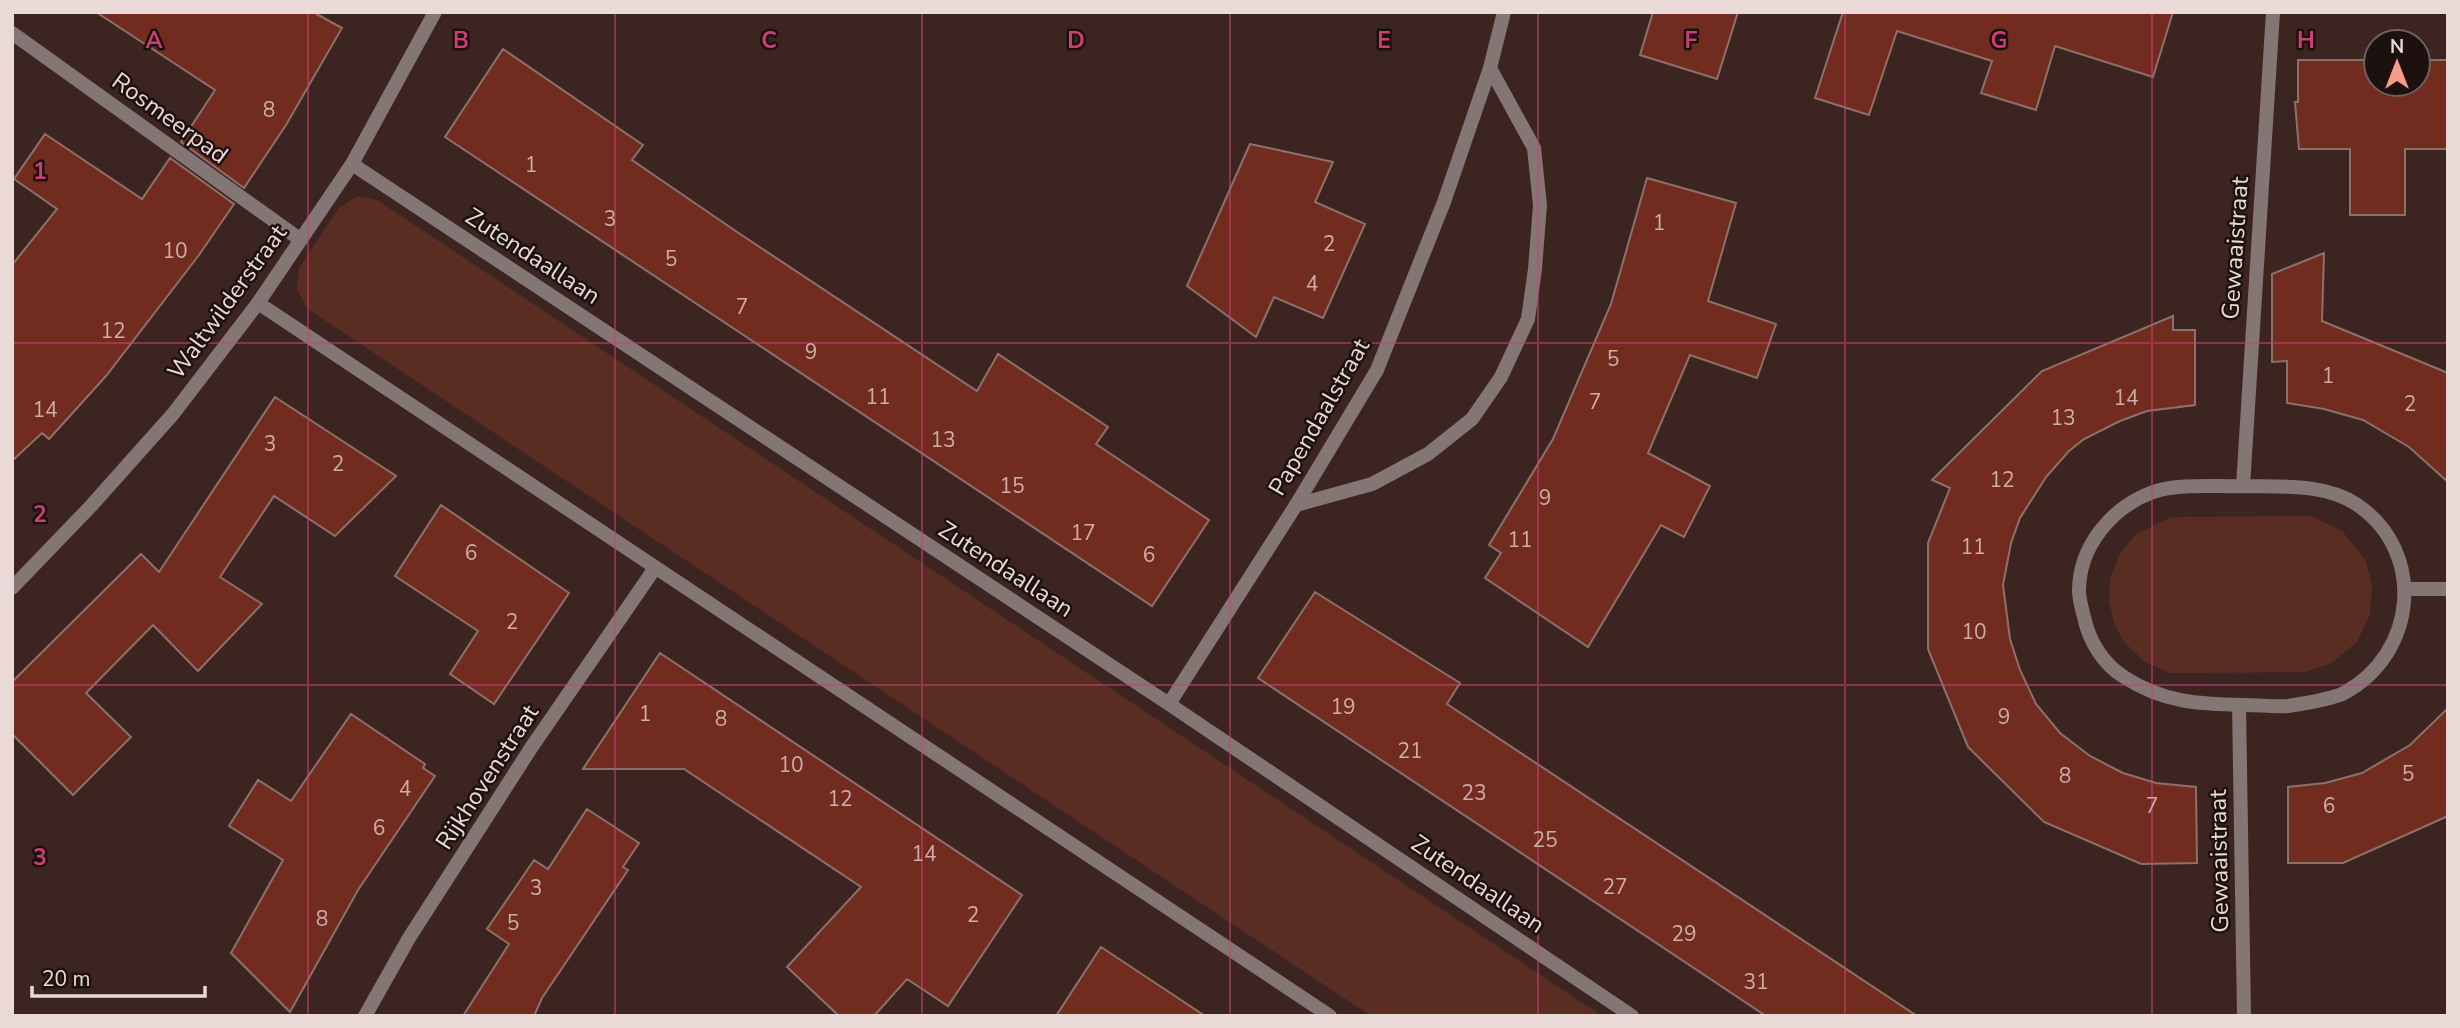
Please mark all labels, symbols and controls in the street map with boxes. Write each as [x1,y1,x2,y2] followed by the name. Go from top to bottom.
[145,25,163,56] text: A
[453,25,469,56] text: B
[761,25,777,56] text: C
[1067,25,1085,56] text: D
[1377,25,1391,56] text: E
[1685,25,1698,56] text: F
[1991,25,2007,56] text: G
[2297,25,2315,56] text: H
[2362,28,2432,98] north arrow
[2390,34,2404,60] text: N
[106,65,234,171] street label: Rosmeerpad
[263,96,275,124] house number: 8
[525,151,537,179] house number: 1
[33,156,47,187] text: 1
[2214,175,2256,321] street label: Gewaaistraat
[459,200,607,312] street label: Zutendaallaan
[604,205,616,233] house number: 3
[1653,209,1665,237] house number: 1
[160,218,294,386] street label: Waltwilderstraat
[1323,230,1335,258] house number: 2
[162,237,188,265] house number: 10
[665,245,677,273] house number: 5
[1306,270,1318,298] house number: 4
[736,293,748,321] house number: 7
[100,317,126,345] house number: 12
[1261,332,1377,501] street label: Papendaalstraat
[805,338,817,366] house number: 9
[1607,345,1619,373] house number: 5
[2322,362,2334,390] house number: 1
[865,383,891,411] house number: 11
[2113,384,2139,412] house number: 14
[1589,388,1601,416] house number: 7
[2404,390,2416,418] house number: 2
[32,396,58,424] house number: 14
[2050,404,2076,432] house number: 13
[930,426,956,454] house number: 13
[264,430,276,458] house number: 3
[332,450,344,478] house number: 2
[1989,466,2015,494] house number: 12
[999,472,1025,500] house number: 15
[1539,484,1551,512] house number: 9
[33,499,47,530] text: 2
[932,513,1080,625] street label: Zutendaallaan
[1070,519,1096,547] house number: 17
[1507,526,1533,554] house number: 11
[1960,533,1986,561] house number: 11
[465,539,477,567] house number: 6
[1143,541,1155,569] house number: 6
[506,608,518,636] house number: 2
[1961,618,1987,646] house number: 10
[1330,693,1356,721] house number: 19
[428,698,546,856] street label: Rijkhovenstraat
[639,700,651,728] house number: 1
[1998,703,2010,731] house number: 9
[715,705,727,733] house number: 8
[1397,737,1423,765] house number: 21
[778,751,804,779] house number: 10
[2402,760,2414,788] house number: 5
[2059,762,2071,790] house number: 8
[399,775,411,803] house number: 4
[1461,779,1487,807] house number: 23
[827,785,853,813] house number: 12
[2202,789,2236,933] street label: Gewaaistraat
[2146,792,2158,820] house number: 7
[2323,792,2335,820] house number: 6
[373,814,385,842] house number: 6
[1532,826,1558,854] house number: 25
[1405,827,1551,941] street label: Zutendaallaan
[911,840,937,868] house number: 14
[33,842,47,873] text: 3
[1602,873,1628,901] house number: 27
[530,874,542,902] house number: 3
[967,901,979,929] house number: 2
[316,905,328,933] house number: 8
[507,909,519,937] house number: 5
[1671,920,1697,948] house number: 29
[32,954,205,998] scale bar
[42,965,91,993] text: 20 m
[1743,968,1769,996] house number: 31

